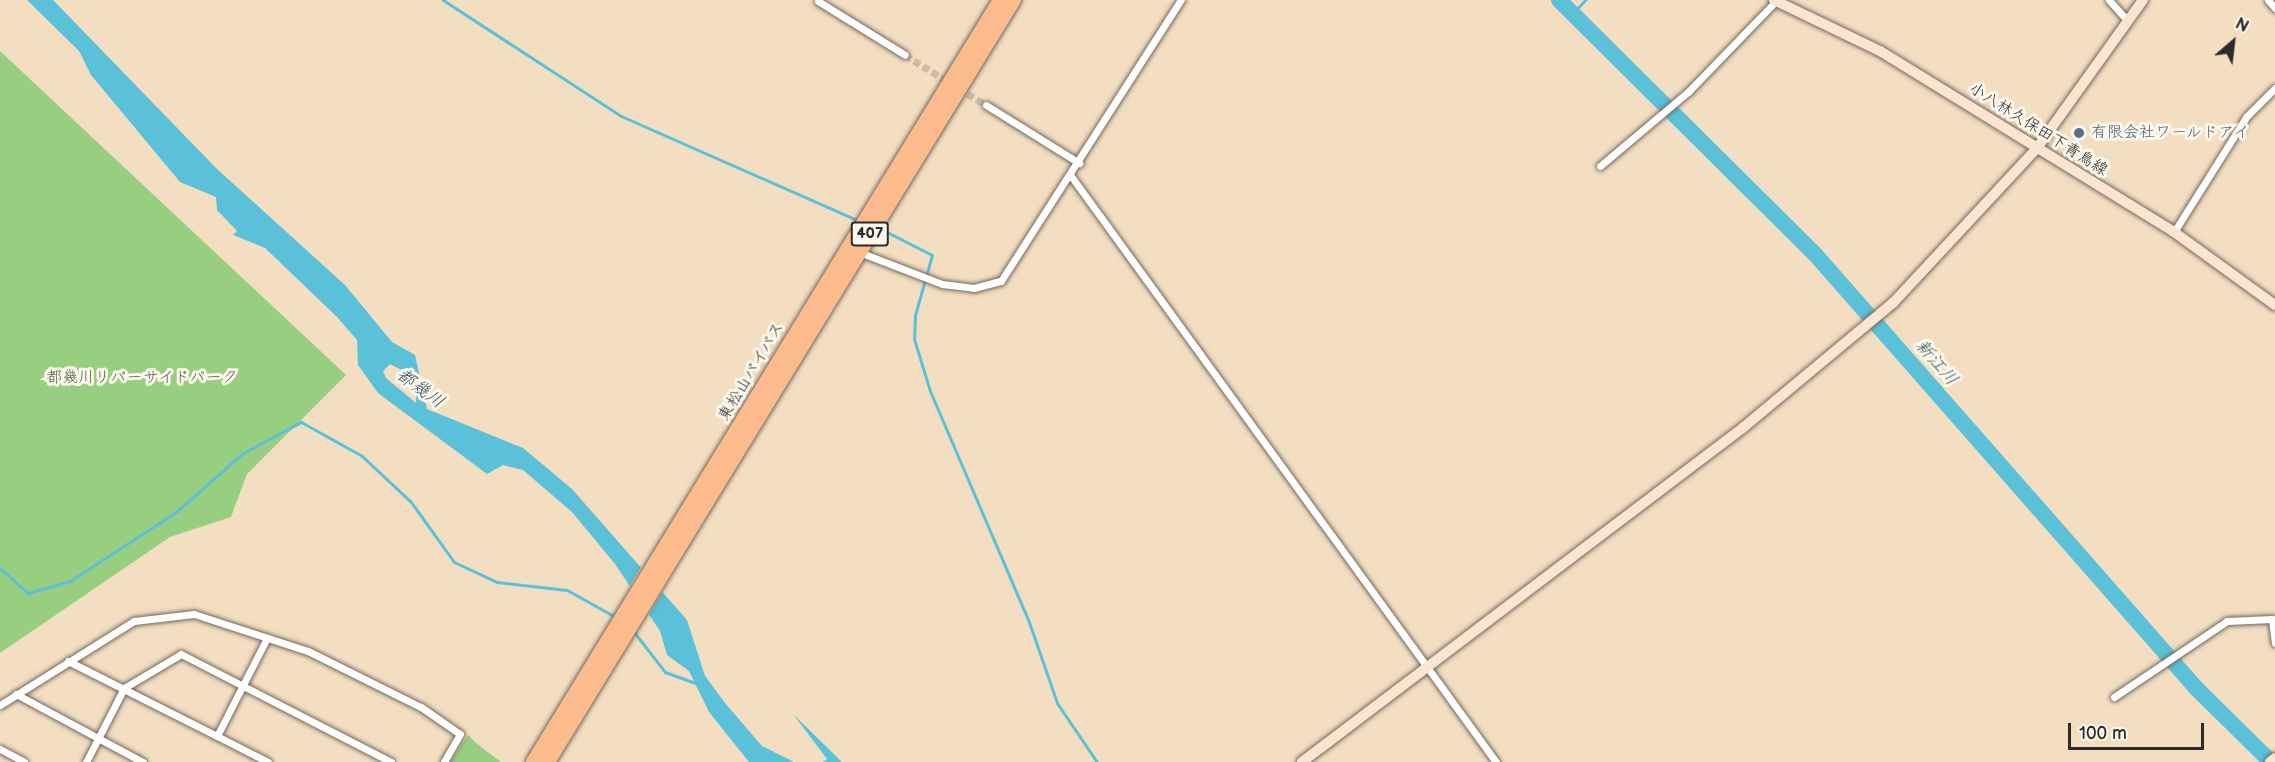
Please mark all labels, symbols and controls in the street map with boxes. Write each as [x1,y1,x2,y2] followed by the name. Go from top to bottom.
[2203,12,2263,72] north arrow
[2232,14,2251,37] text: N
[1965,79,2111,181] street label: 小八林久保田下青鳥線
[2091,123,2251,143] place label: 有限会社ワールドアイ
[2072,126,2086,140] marker: 有限会社ワールドアイ
[850,222,890,246] road number: 407
[715,319,789,425] street label: 東松山バイパス
[1910,336,1962,390] water label: 新江川
[392,364,448,414] water label: 都幾川
[46,368,238,388] park label: 都幾川リバーサイドパーク
[2071,711,2208,749] scale bar
[2079,723,2127,744] text: 100 m

